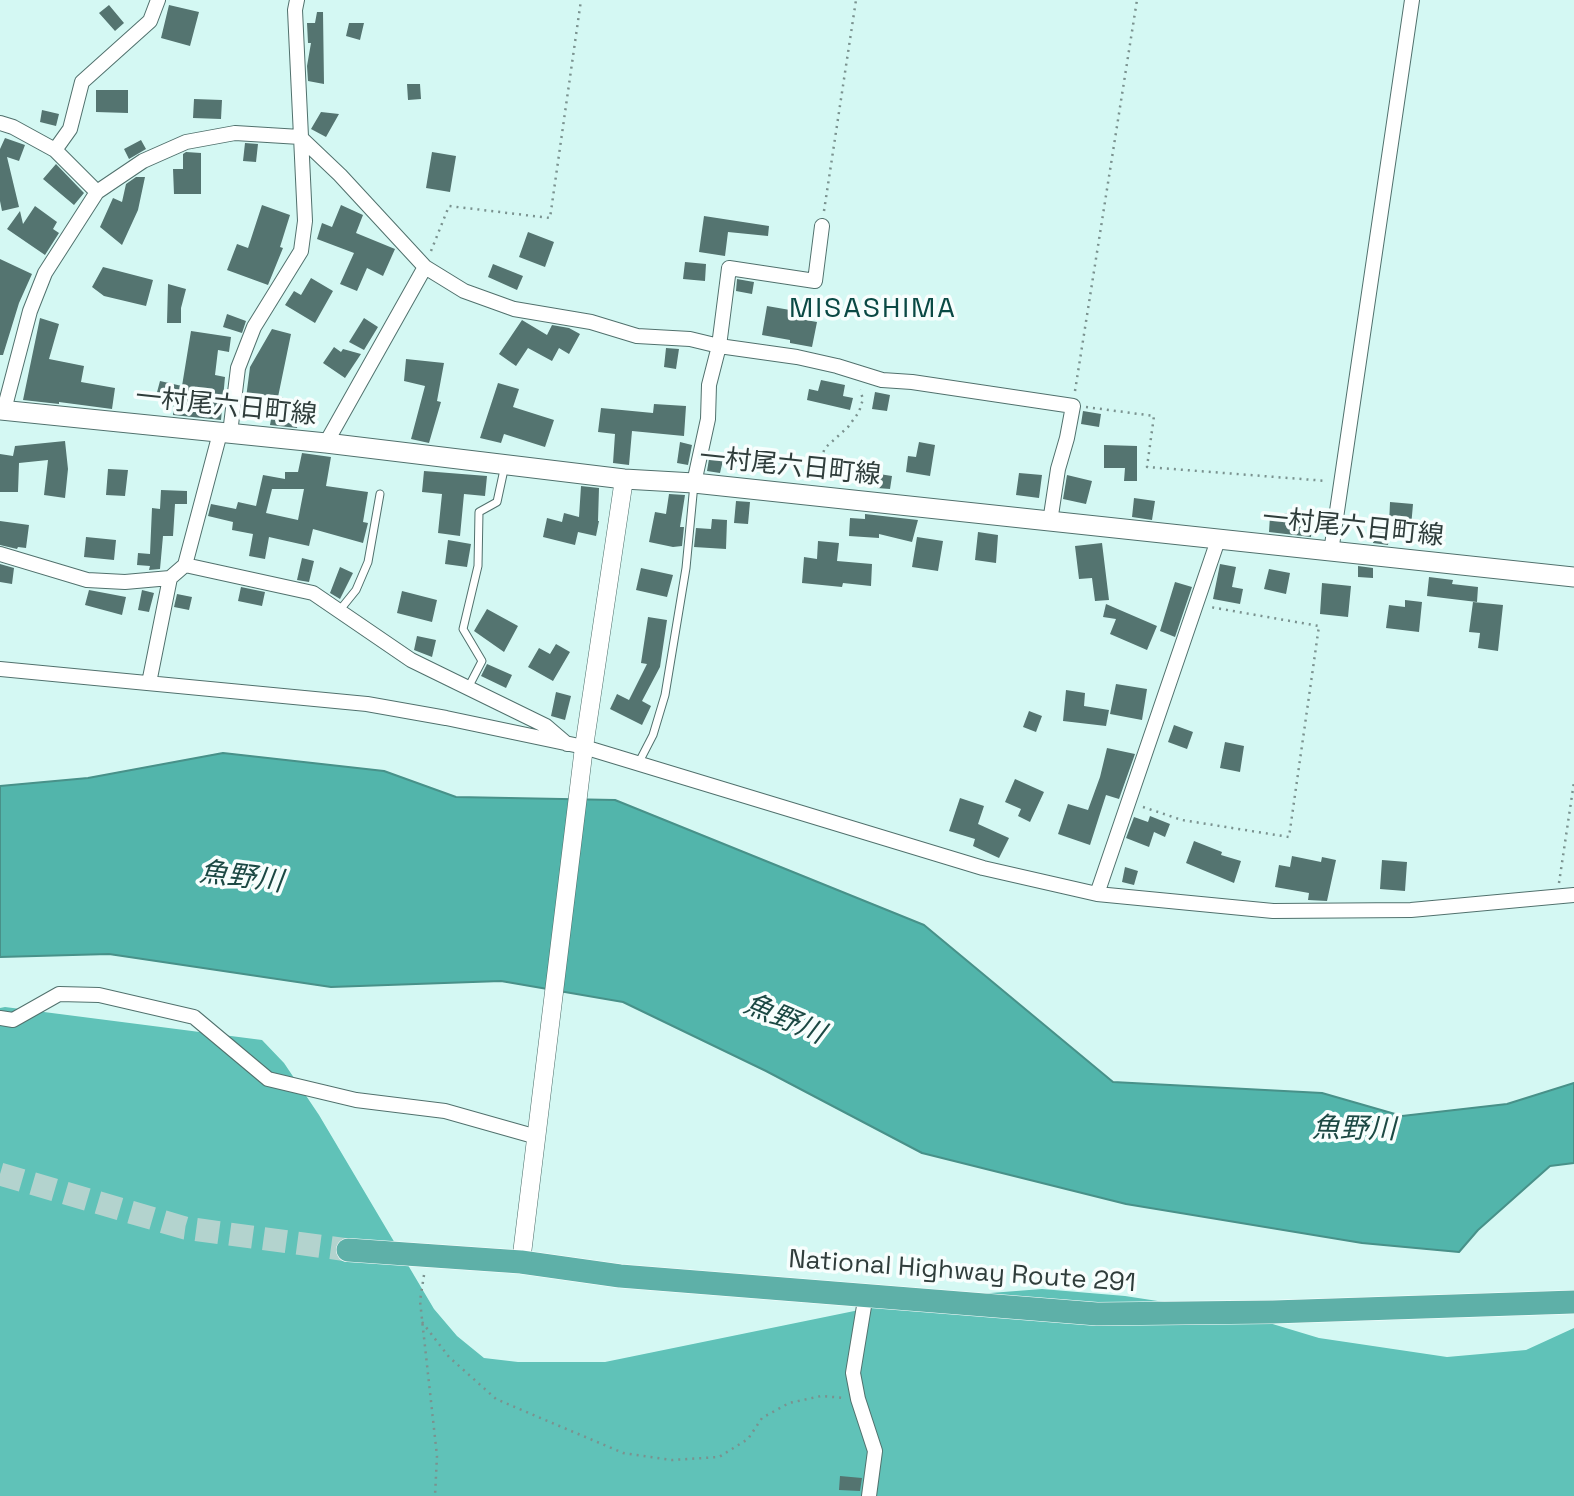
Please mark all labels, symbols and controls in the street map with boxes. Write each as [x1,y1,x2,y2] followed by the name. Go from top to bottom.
[790,292,956,326] district label: MISASHIMA
[134,382,318,432] street label: 一村尾六日町線
[698,442,882,492] street label: 一村尾六日町線
[1261,503,1445,553] street label: 一村尾六日町線
[197,856,285,900] water label: 魚野川
[739,988,829,1052] water label: 魚野川
[1312,1112,1396,1148] water label: 魚野川
[787,1244,1137,1300] street label: National Highway Route 291

